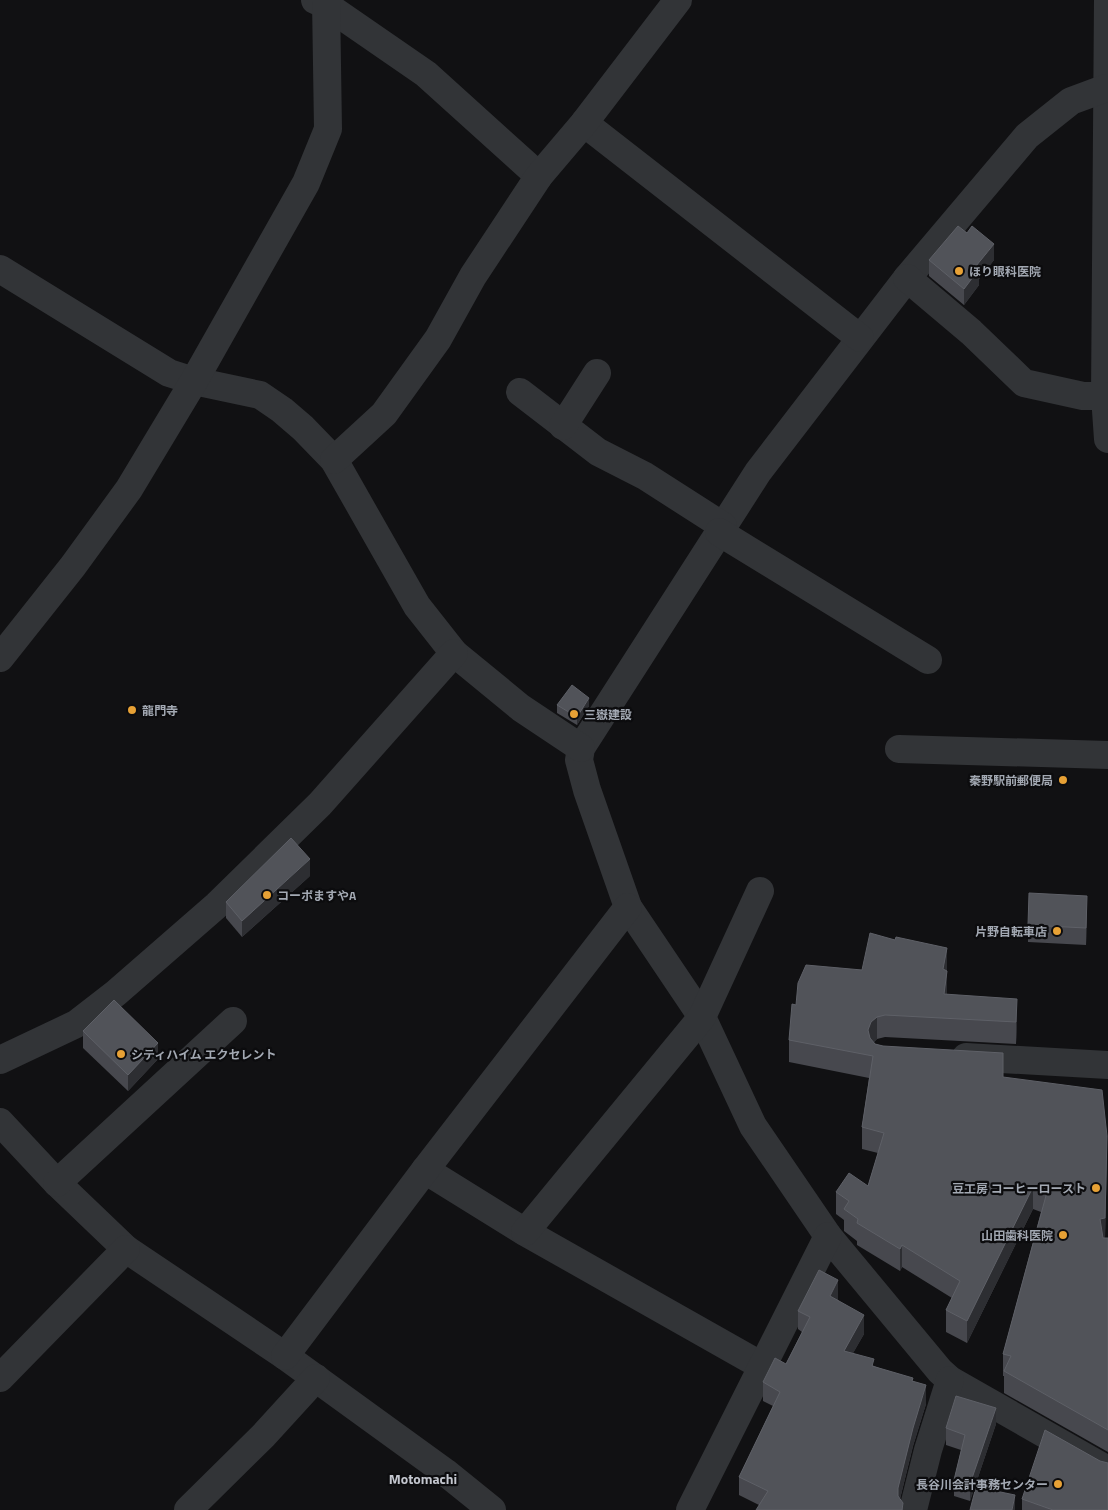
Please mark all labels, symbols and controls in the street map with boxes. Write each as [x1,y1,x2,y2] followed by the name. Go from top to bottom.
[969,262,1041,281] place label: ほり眼科医院
[953,265,965,277] marker: ほり眼科医院
[142,701,178,720] place label: 龍門寺
[126,704,138,716] marker: 龍門寺
[584,705,632,724] place label: 三嶽建設
[568,708,580,720] marker: 三嶽建設
[969,771,1053,790] place label: 秦野駅前郵便局
[1057,774,1069,786] marker: 秦野駅前郵便局
[277,886,357,905] place label: コーポますやA
[261,889,273,901] marker: コーポますやA
[975,922,1047,941] place label: 片野自転車店
[1051,925,1063,937] marker: 片野自転車店
[131,1045,276,1064] place label: シティハイム エクセレント
[115,1048,127,1060] marker: シティハイム エクセレント
[952,1179,1086,1198] place label: 豆工房 コーヒーロースト
[1090,1182,1102,1194] marker: 豆工房 コーヒーロースト
[981,1226,1053,1245] place label: 山田歯科医院
[1057,1229,1069,1241] marker: 山田歯科医院
[389,1468,457,1489] district label: Motomachi
[916,1475,1048,1494] place label: 長谷川会計事務センター
[1052,1478,1064,1490] marker: 長谷川会計事務センター

